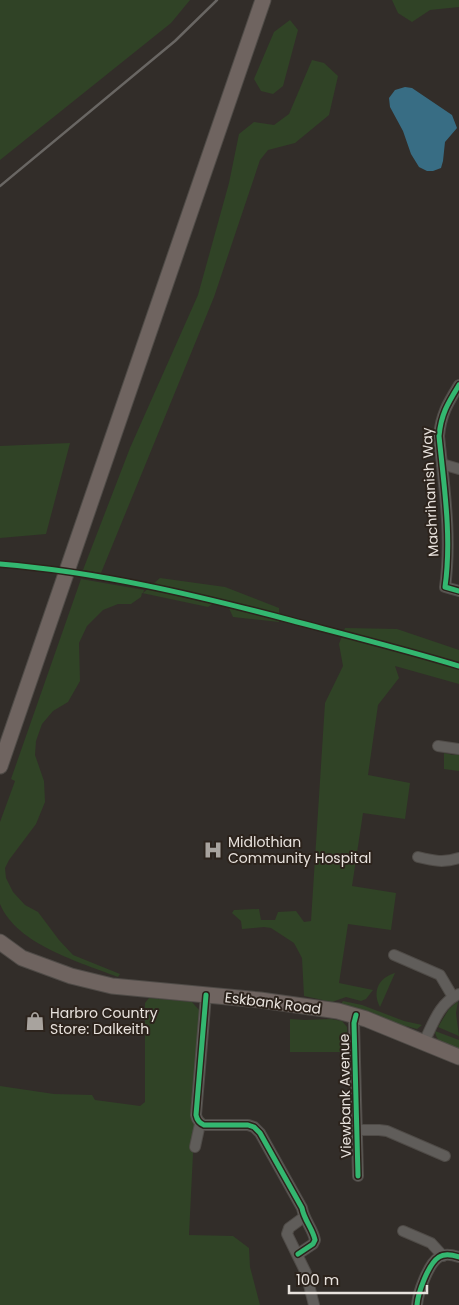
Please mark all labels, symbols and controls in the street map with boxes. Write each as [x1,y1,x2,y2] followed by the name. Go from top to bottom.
[417,427,443,557] street label: Machrihanish Way
[228,832,372,868] place label: Midlothian Community Hospital
[202,839,224,861] hospital icon: Midlothian Community Hospital
[224,987,322,1019] street label: Eskbank Road
[50,1003,158,1039] place label: Harbro Country Store: Dalkeith
[24,1010,46,1032] shop icon: Harbro Country Store: Dalkeith
[334,1033,356,1158] street label: Viewbank Avenue
[289,1262,426,1294] scale bar
[296,1269,339,1290] text: 100 m

